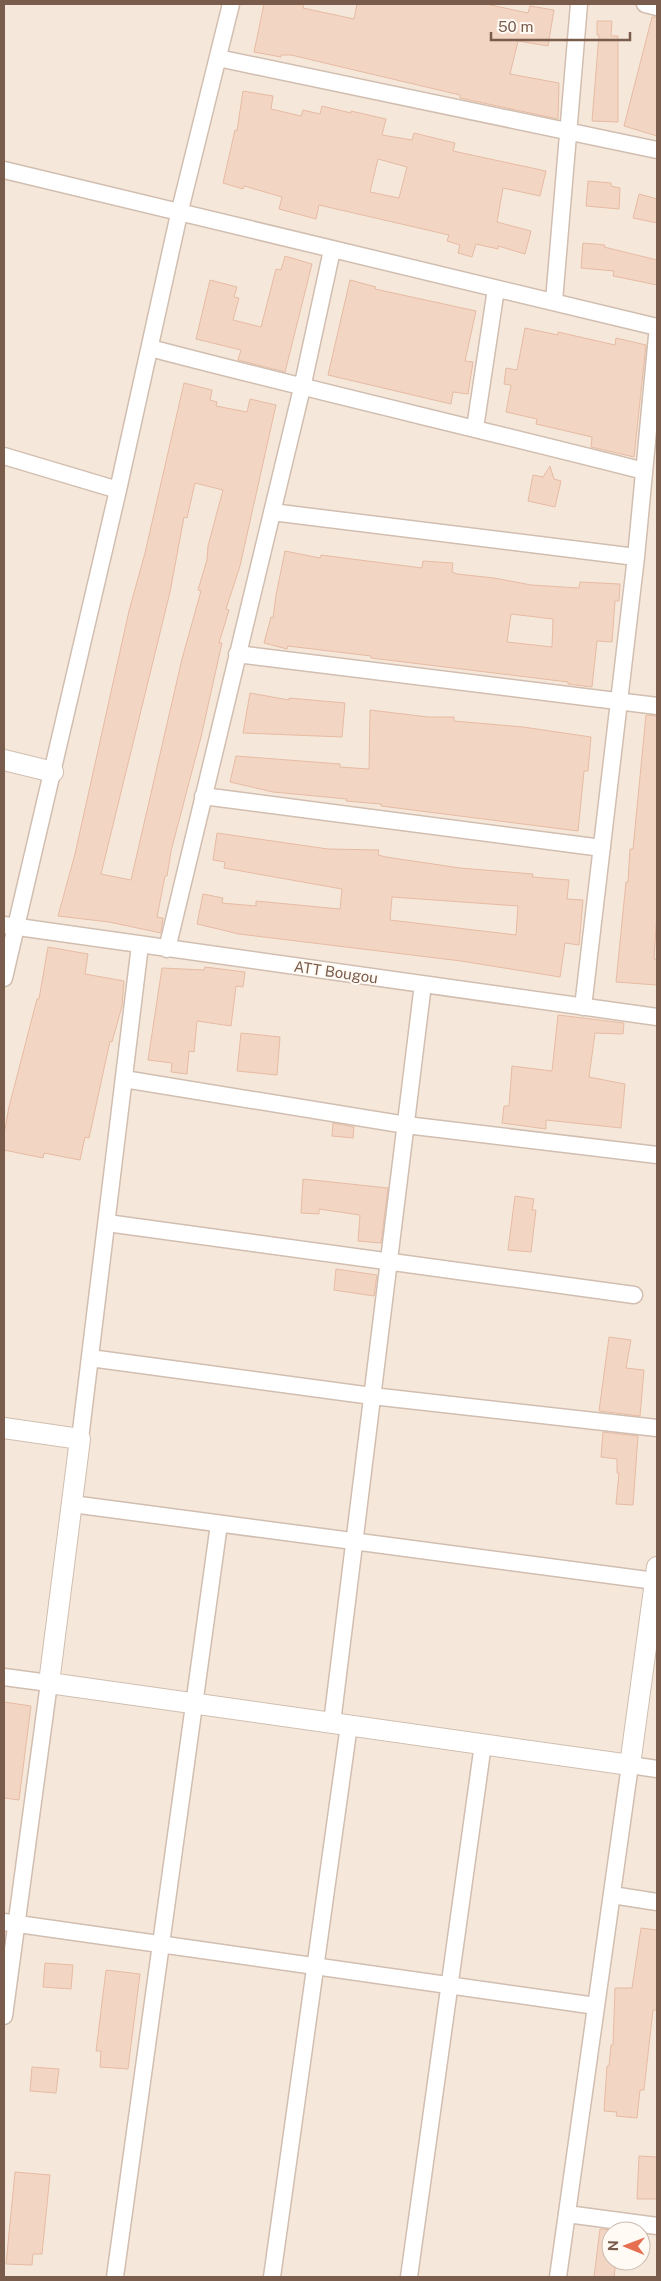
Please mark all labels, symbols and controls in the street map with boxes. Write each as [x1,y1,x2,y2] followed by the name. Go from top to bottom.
[491,10,630,42] scale bar
[498,18,533,35] text: 50 m
[293,958,379,986] street label: ATT Bougou
[601,2221,651,2271] north arrow
[605,2240,621,2251] text: N

